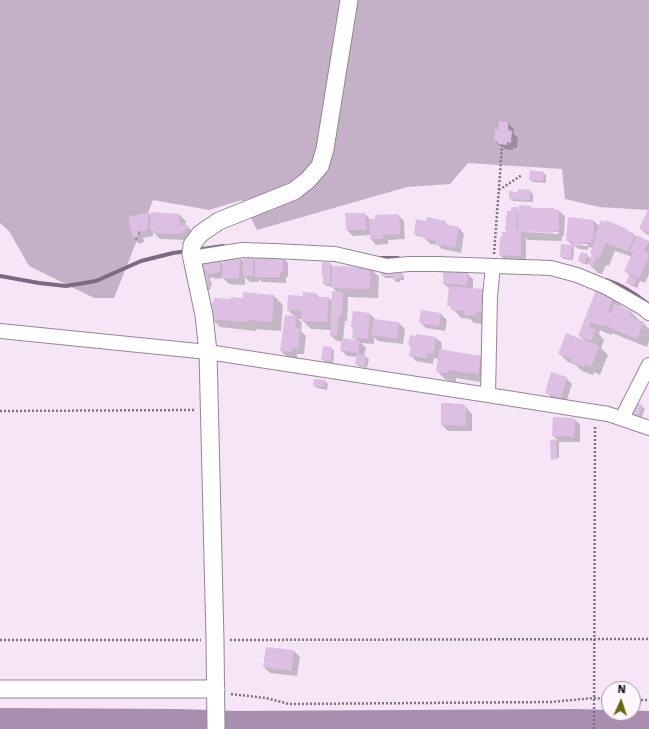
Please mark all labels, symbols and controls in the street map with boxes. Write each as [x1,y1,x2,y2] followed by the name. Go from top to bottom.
[601,681,641,721] north arrow
[617,683,626,696] text: N

